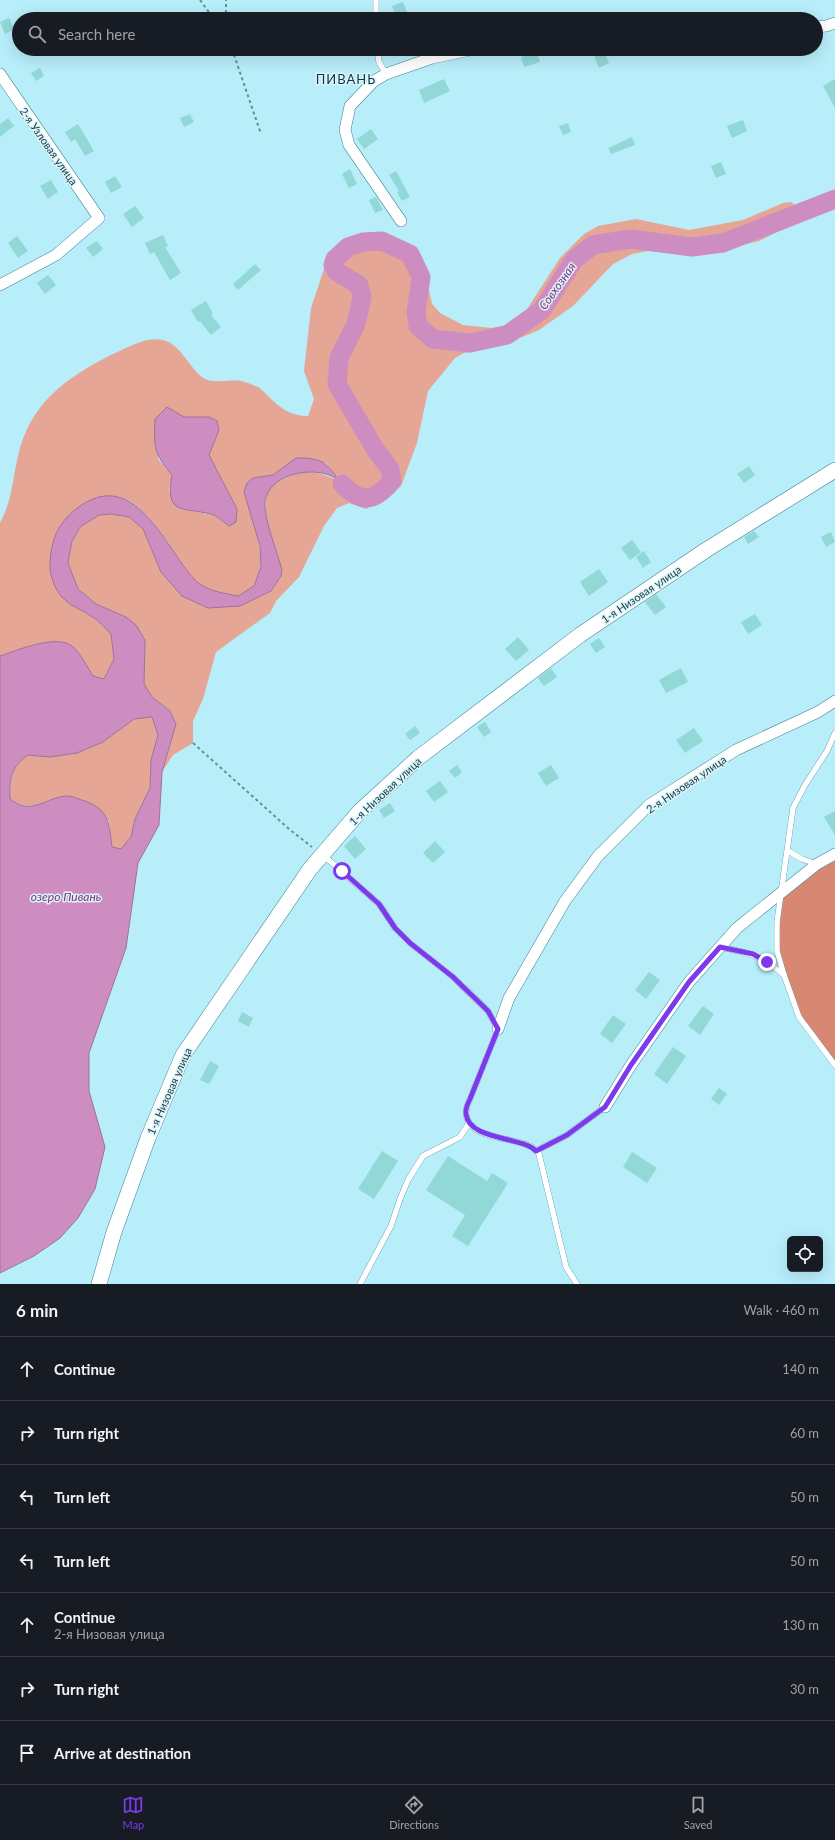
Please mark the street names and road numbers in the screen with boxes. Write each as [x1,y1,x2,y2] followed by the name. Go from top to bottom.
[17,105,81,187] street label: 2-я Узловая улица
[599,562,683,626] street label: 1-я Низовая улица
[644,752,728,816] street label: 2-я Низовая улица
[346,754,424,828] street label: 1-я Низовая улица
[144,1046,194,1136] street label: 1-я Низовая улица

